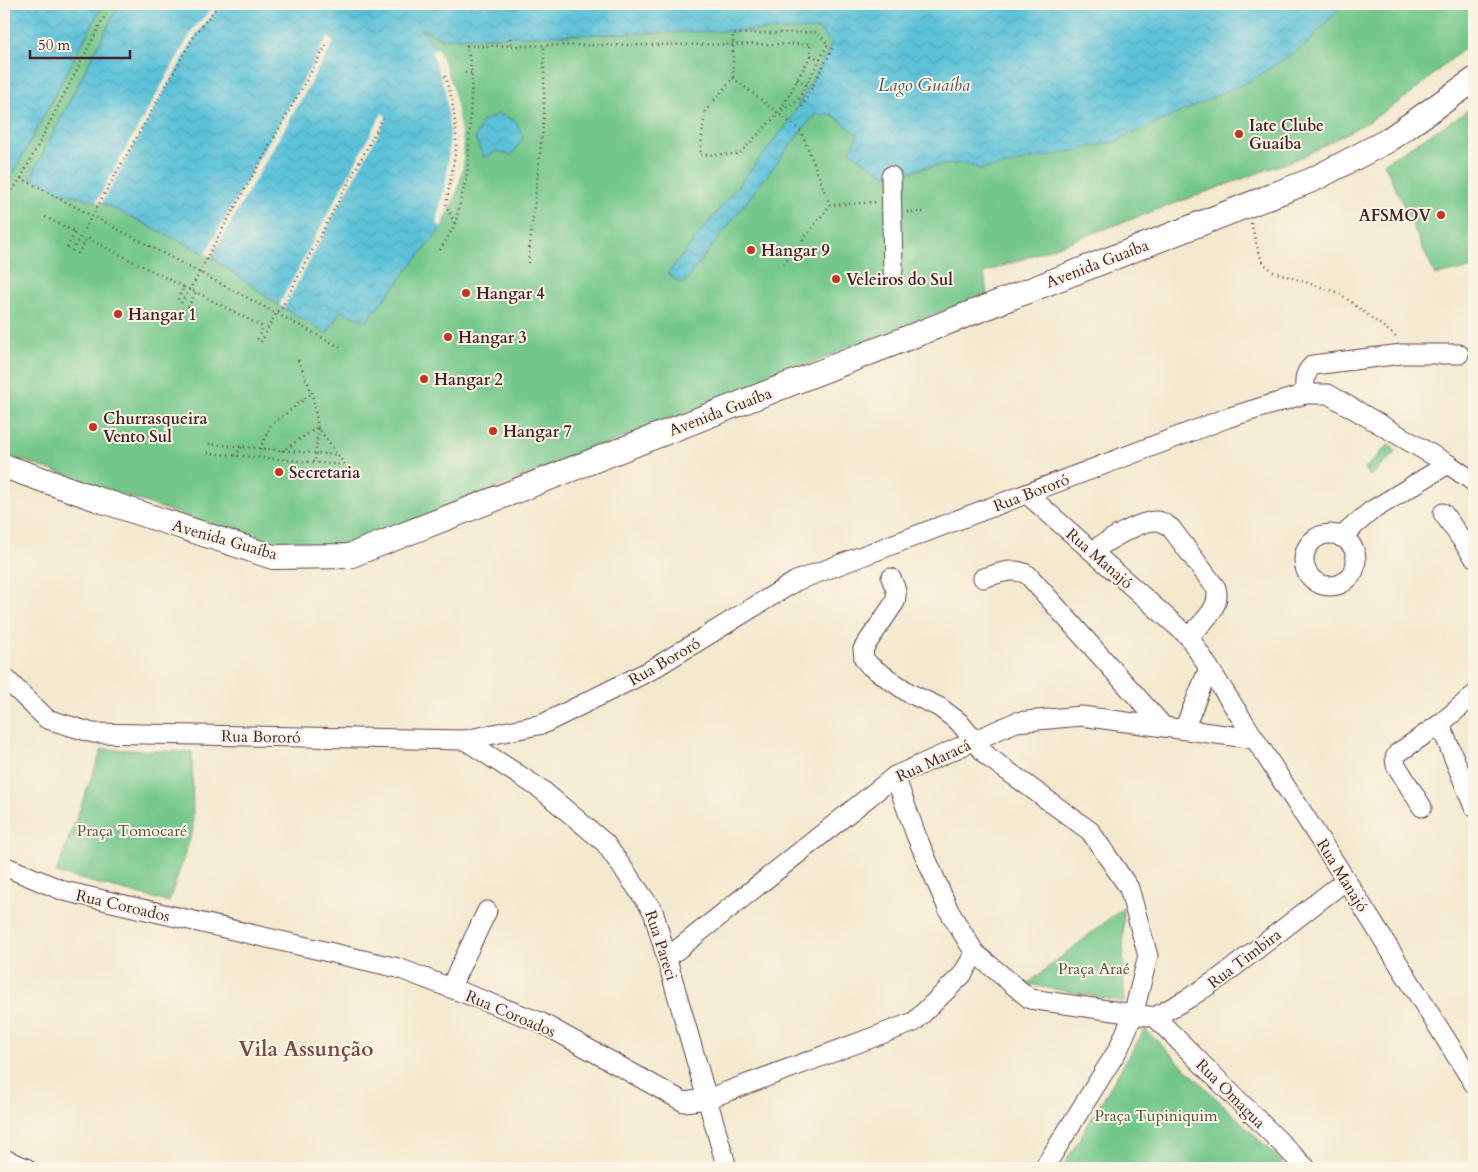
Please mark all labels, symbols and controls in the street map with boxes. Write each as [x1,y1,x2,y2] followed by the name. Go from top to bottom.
[30,28,130,60] scale bar
[38,35,70,55] text: 50 m
[878,73,970,98] water label: Lago Guaíba
[1249,115,1324,155] place label: Iate Clube Guaíba
[1233,128,1245,140] marker: Iate Clube Guaíba
[1359,205,1432,227] place label: AFSMOV
[1435,209,1447,221] marker: AFSMOV
[1043,234,1152,294] street label: Avenida Guaíba
[761,240,830,262] place label: Hangar 9
[745,244,757,256] marker: Hangar 9
[846,269,953,291] place label: Veleiros do Sul
[830,273,842,285] marker: Veleiros do Sul
[476,283,545,305] place label: Hangar 4
[460,287,472,299] marker: Hangar 4
[128,304,197,326] place label: Hangar 1
[112,308,124,320] marker: Hangar 1
[458,327,527,349] place label: Hangar 3
[442,331,454,343] marker: Hangar 3
[434,369,503,391] place label: Hangar 2
[418,373,430,385] marker: Hangar 2
[666,382,775,442] street label: Avenida Guaíba
[103,408,207,448] place label: Churrasqueira Vento Sul
[87,421,99,433] marker: Churrasqueira Vento Sul
[503,421,572,443] place label: Hangar 7
[487,425,499,437] marker: Hangar 7
[289,462,360,484] place label: Secretaria
[273,466,285,478] marker: Secretaria
[990,468,1073,517] street label: Rua Bororó
[170,514,280,566] street label: Avenida Guaíba
[1061,523,1138,594] street label: Rua Manajó
[625,632,705,691] street label: Rua Bororó
[221,725,301,749] street label: Rua Bororó
[893,734,974,788] street label: Rua Maracá
[77,820,187,842] park label: Praça Tomocaré
[1311,835,1373,917] street label: Rua Manajó
[74,884,172,927] street label: Rua Coroados
[639,908,683,984] street label: Rua Pareci
[1203,924,1286,994] street label: Rua Timbira
[1058,958,1130,980] park label: Praça Araé
[462,985,559,1043] street label: Rua Coroados
[239,1035,373,1064] district label: Vila Assunção
[1191,1054,1270,1133] street label: Rua Omagua
[1094,1105,1218,1127] park label: Praça Tupiniquim

